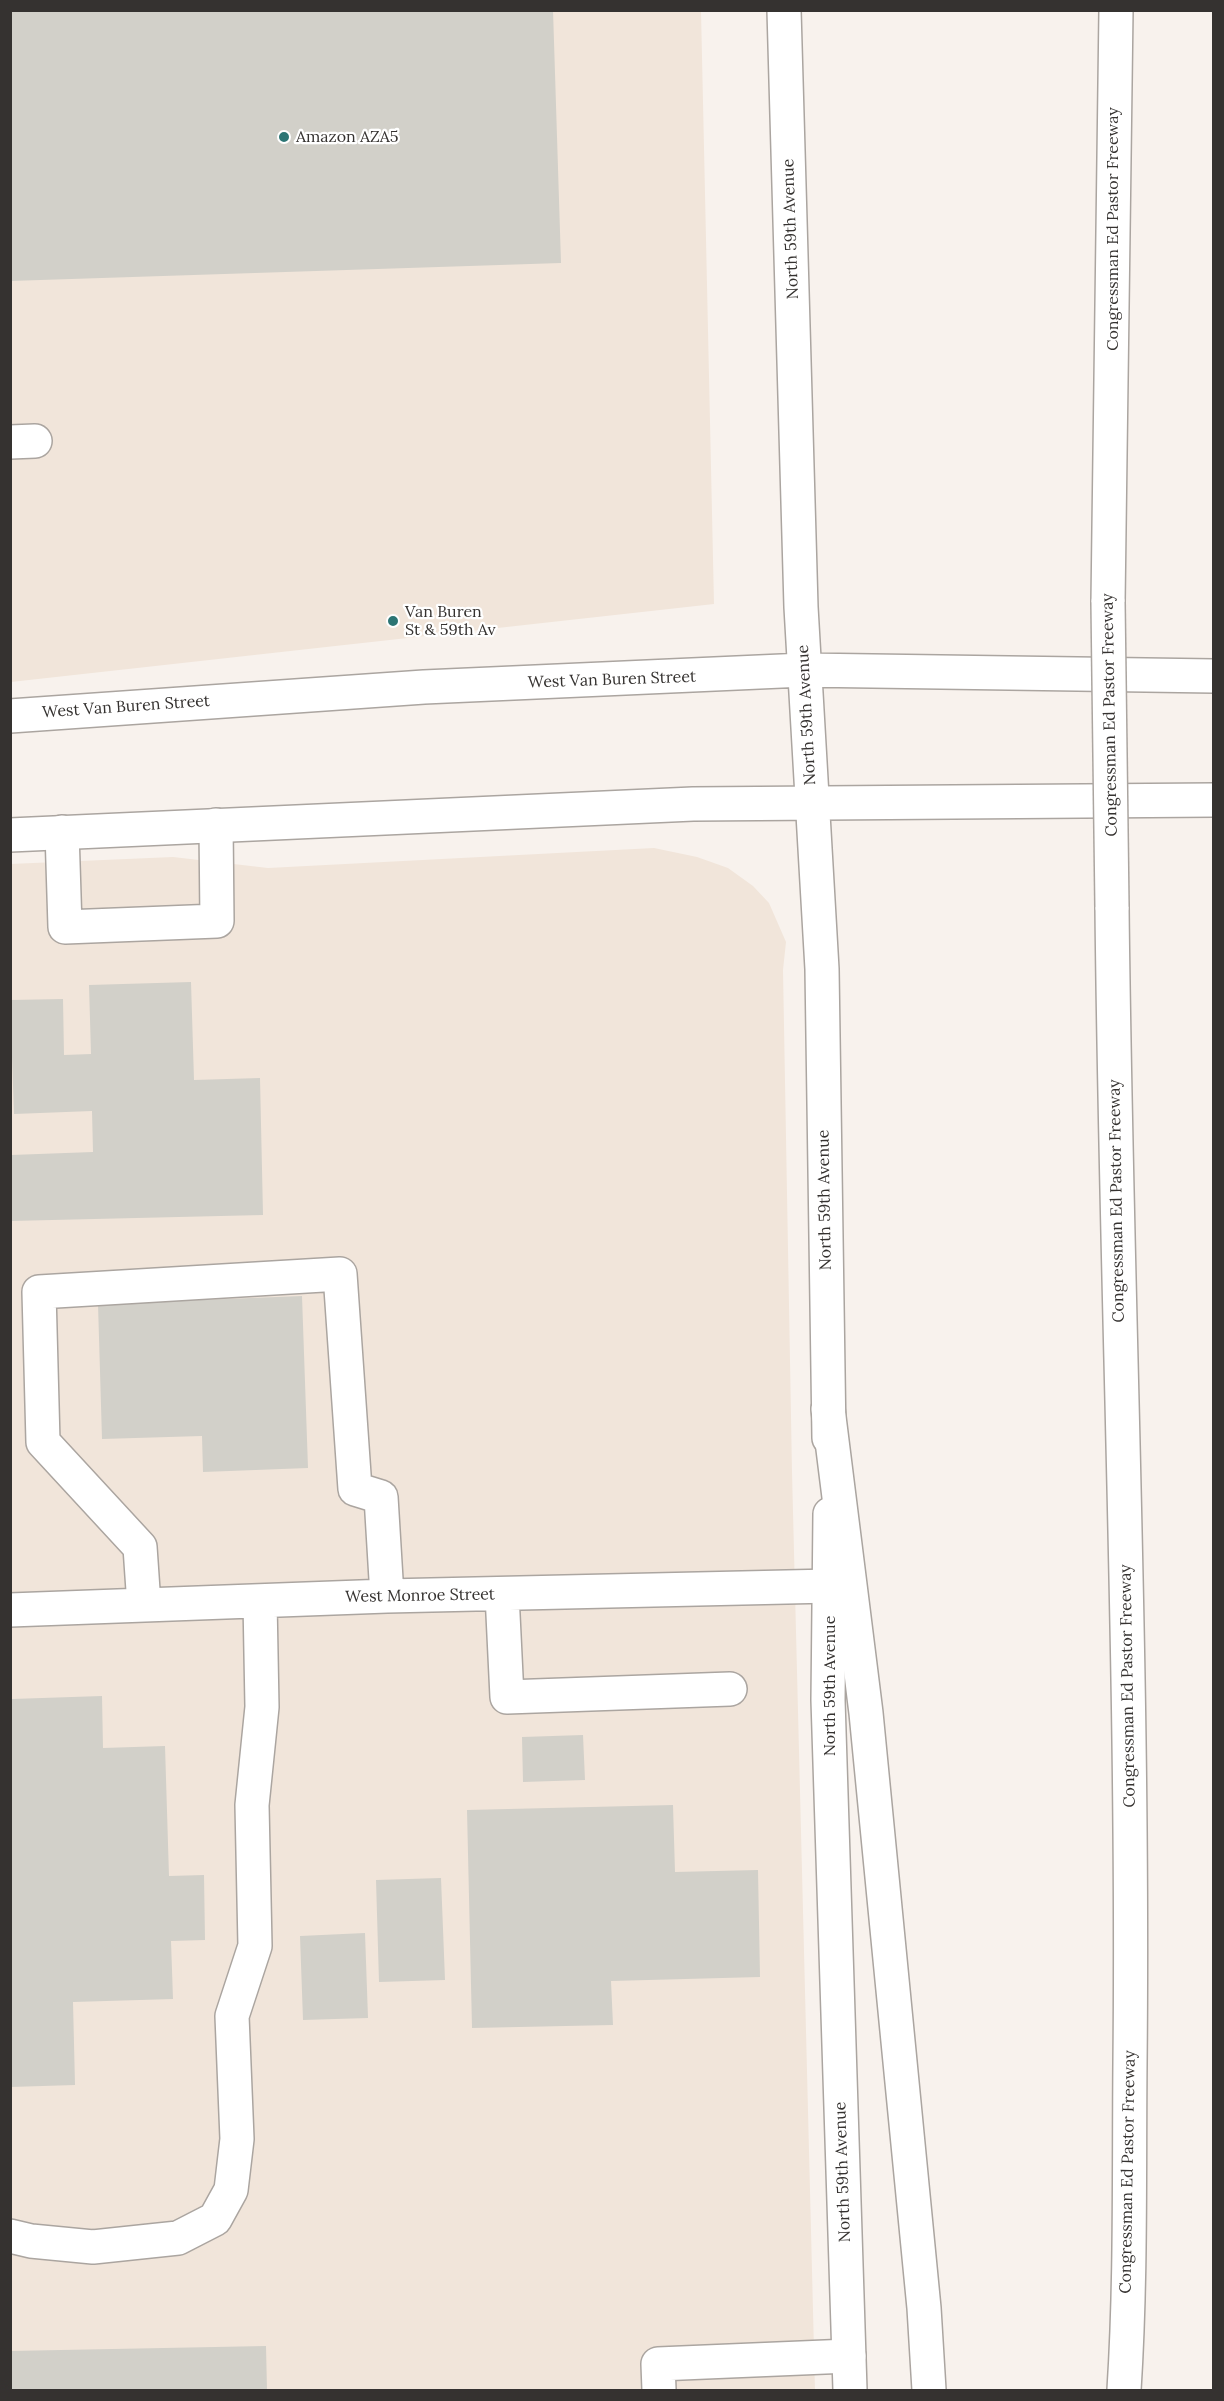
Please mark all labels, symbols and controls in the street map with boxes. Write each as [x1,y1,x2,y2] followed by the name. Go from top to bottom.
[1103,107,1123,351] street label: Congressman Ed Pastor Freeway
[296,127,399,147] place label: Amazon AZA5
[277,130,291,144] marker: Amazon AZA5
[779,158,803,300] street label: North 59th Avenue
[1098,593,1122,837] street label: Congressman Ed Pastor Freeway
[405,602,495,640] place label: Van Buren St & 59th Av
[386,614,400,628] marker: Van Buren St & 59th Av
[794,644,820,786] street label: North 59th Avenue
[528,667,696,693] street label: West Van Buren Street
[41,692,211,722] street label: West Van Buren Street
[1105,1079,1129,1323] street label: Congressman Ed Pastor Freeway
[814,1130,836,1270] street label: North 59th Avenue
[1116,1564,1140,1808] street label: Congressman Ed Pastor Freeway
[345,1585,495,1607] street label: West Monroe Street
[820,1616,840,1756] street label: North 59th Avenue
[1116,2050,1140,2294] street label: Congressman Ed Pastor Freeway
[831,2101,855,2243] street label: North 59th Avenue

